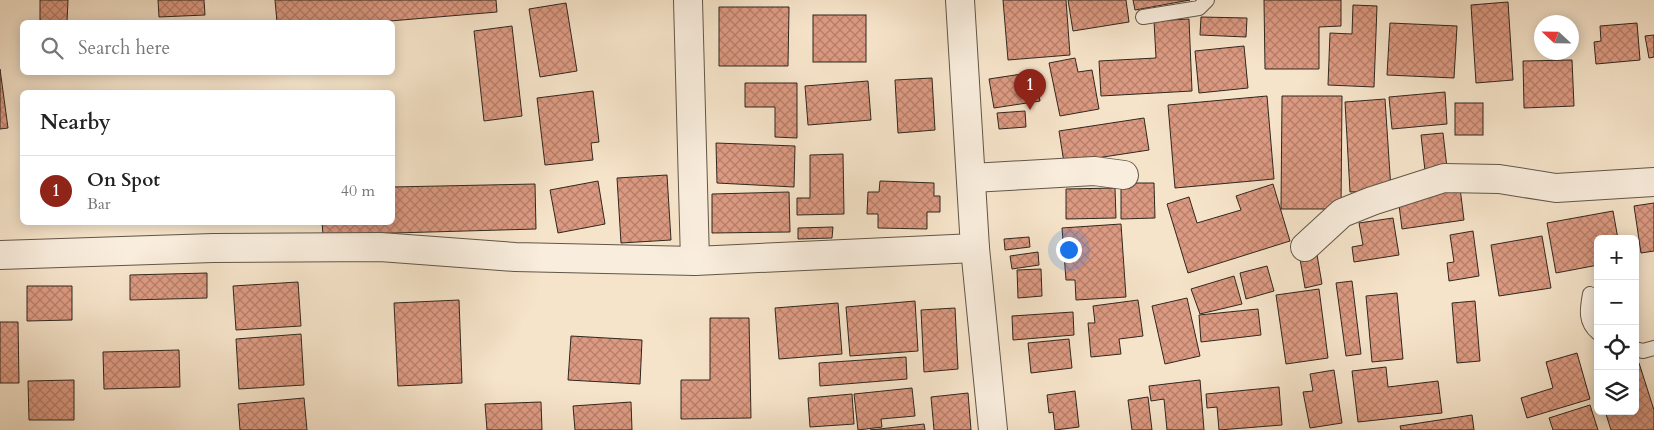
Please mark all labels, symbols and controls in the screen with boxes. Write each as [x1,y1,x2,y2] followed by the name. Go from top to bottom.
[1534,15,1579,60] north arrow
[20,20,395,75] search box
[38,34,66,62] icon: search
[78,35,170,61] text: Search here
[1014,69,1046,110] pin: 1
[40,108,111,137] text: Nearby
[87,167,160,193] text: On Spot
[52,180,60,202] text: 1
[341,180,375,202] text: 40 m
[87,193,111,215] text: Bar
[1594,235,1639,415] map controls
[1594,235,1639,280] button: +
[1056,237,1082,263] your location
[1594,280,1639,325] button: −
[1594,325,1639,370] button: locate
[1594,370,1639,415] button: layers

